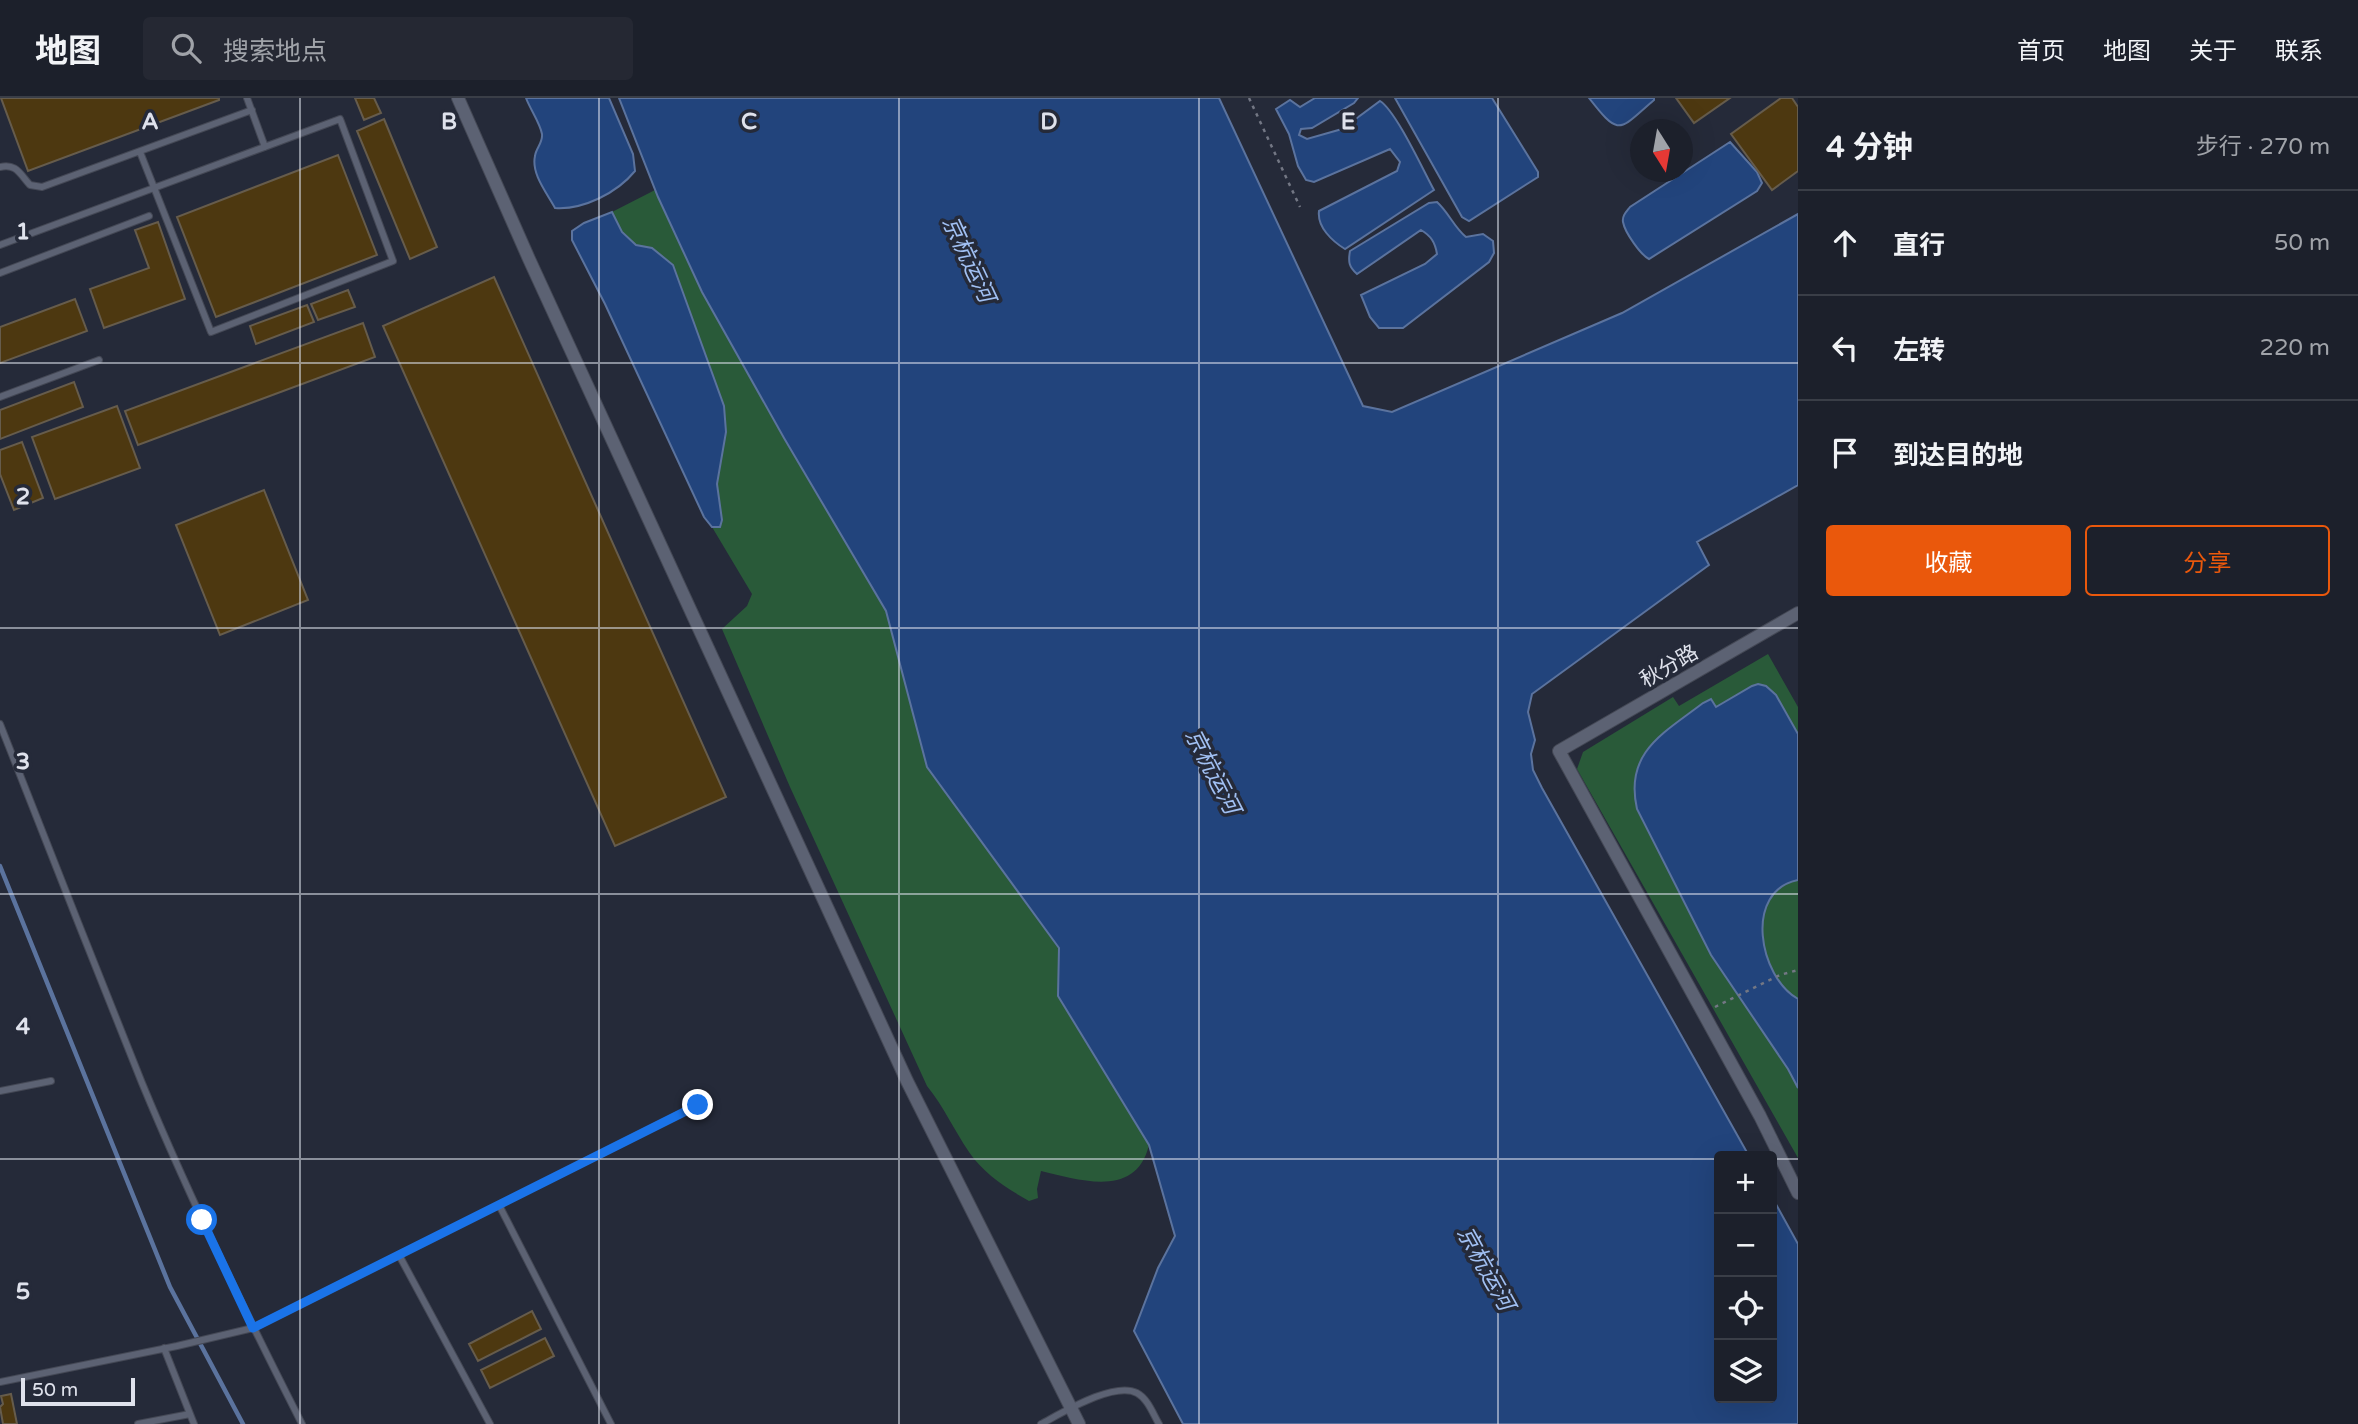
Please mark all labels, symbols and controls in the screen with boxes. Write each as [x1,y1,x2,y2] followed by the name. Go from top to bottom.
[143,17,633,80] search box
[167,29,205,67] icon: search
[35,32,101,71] text: 地图
[223,36,327,67] text: 搜索地点
[2017,37,2065,66] text: 首页
[2103,37,2151,66] text: 地图
[2189,37,2237,66] text: 关于
[2275,37,2323,66] text: 联系
[141,108,159,136] text: A
[441,108,457,136] text: B
[741,108,757,136] text: C
[1040,108,1058,136] text: D
[1341,108,1355,136] text: E
[1630,119,1693,182] north arrow
[1826,129,1913,166] text: 4 分钟
[2196,133,2330,161] text: 步行 · 270 m
[936,212,1002,311] water label: 京杭运河
[16,218,30,246] text: 1
[1826,224,1864,262] icon: ahead
[2274,229,2330,257] text: 50 m
[1893,230,1945,261] text: 直行
[1826,329,1864,367] icon: left
[2260,334,2330,362] text: 220 m
[1893,335,1945,366] text: 左转
[1826,434,1864,472] icon: arrive
[1893,440,2023,471] text: 到达目的地
[16,483,30,511] text: 2
[1826,525,2071,596] button: 收藏
[2085,525,2330,596] button: 分享
[1636,640,1703,693] street label: 秋分路
[1179,724,1247,822] water label: 京杭运河
[16,748,30,776] text: 3
[16,1013,31,1041] text: 4
[682,1089,713,1120] route end
[1714,1151,1777,1403] map controls
[1714,1151,1777,1214] button: +
[186,1204,217,1235] route start
[1714,1214,1777,1277] button: −
[1451,1221,1522,1319] water label: 京杭运河
[1714,1277,1777,1340] button: locate
[16,1278,30,1306] text: 5
[1714,1340,1777,1403] button: layers
[21,1375,135,1407] scale bar
[32,1379,78,1401] text: 50 m

